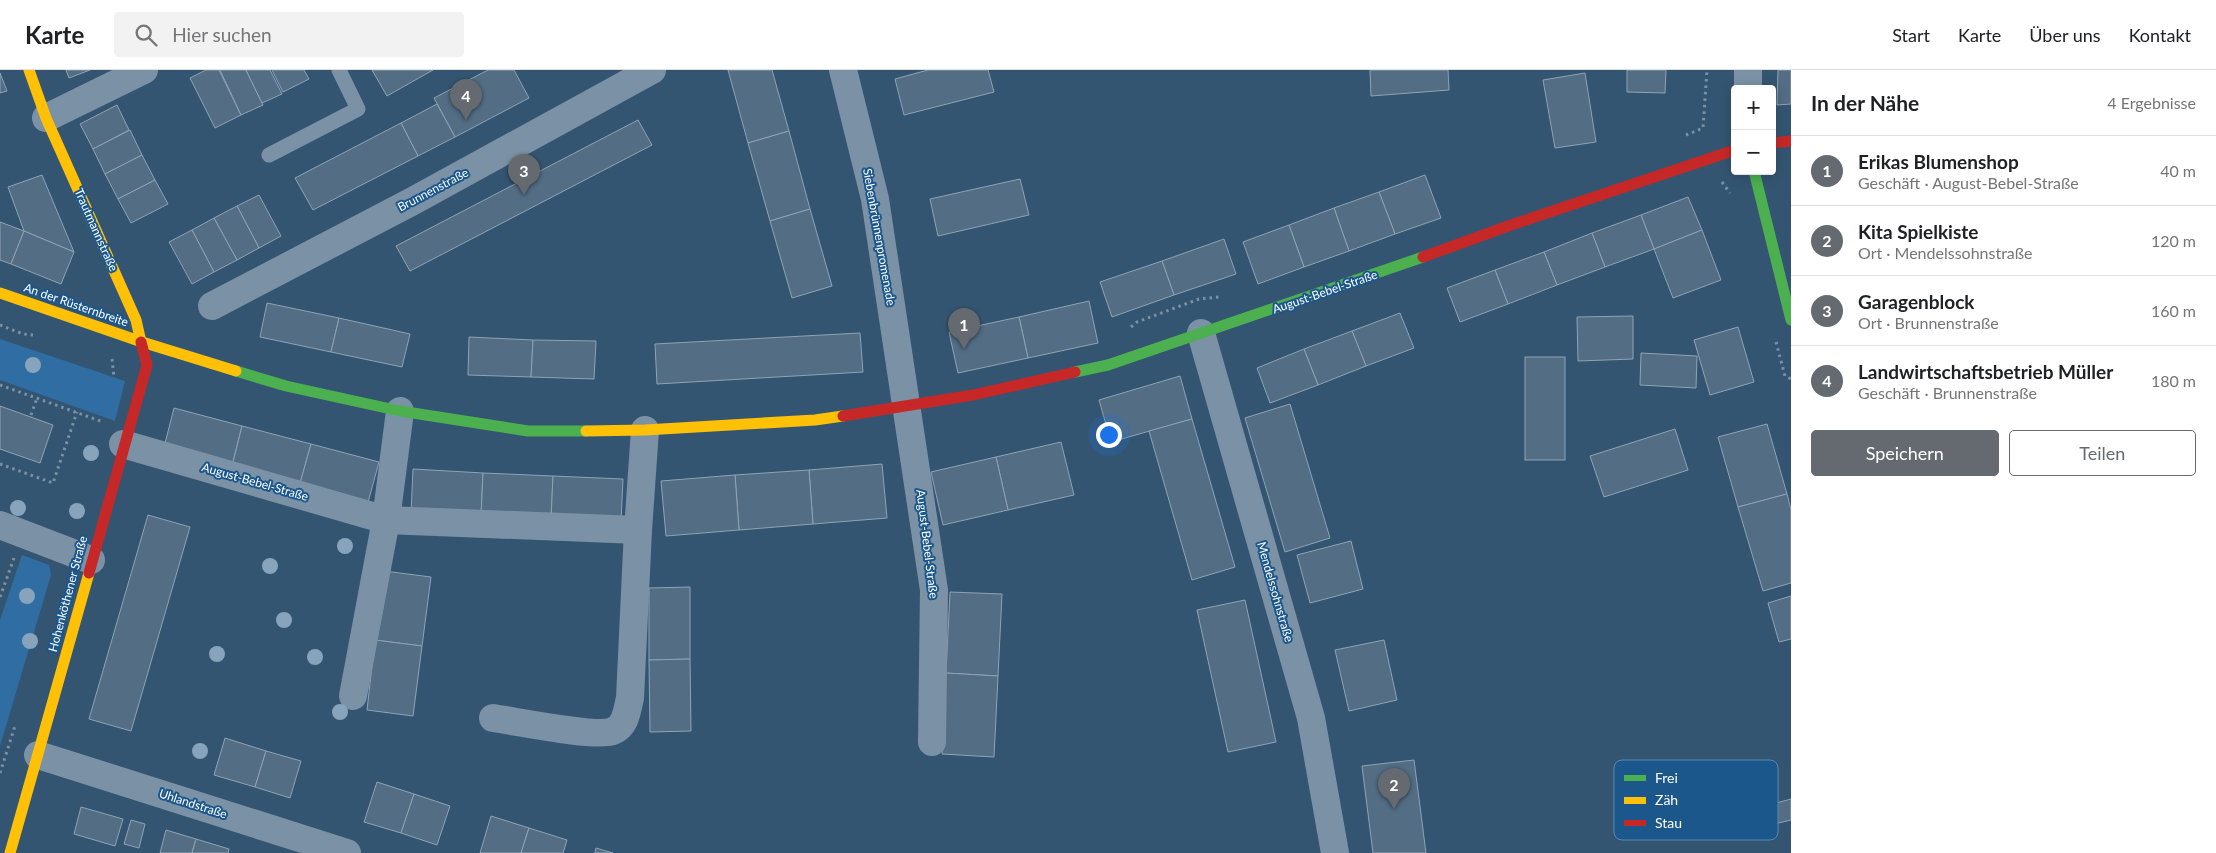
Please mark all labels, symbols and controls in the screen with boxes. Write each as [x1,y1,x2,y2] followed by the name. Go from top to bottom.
[114,12,464,57] search box
[25,20,84,49] text: Karte
[132,21,160,49] icon: search
[172,23,272,46] text: Hier suchen
[1892,24,1930,46] text: Start
[1958,24,2001,46] text: Karte
[2029,24,2101,46] text: Über uns
[2129,24,2191,46] text: Kontakt
[450,79,482,120] pin: 4
[1731,85,1776,175] map controls
[1731,85,1776,130] button: +
[1811,90,1919,115] text: In der Nähe
[2107,93,2196,112] text: 4 Ergebnisse
[1731,130,1776,175] button: −
[1858,150,2019,173] text: Erikas Blumenshop
[508,154,540,195] pin: 3
[1822,161,1832,180] text: 1
[2160,161,2196,180] text: 40 m
[395,165,471,215] street label: Brunnenstraße
[860,167,899,307] street label: Siebenbrünnenpromenade
[1858,173,2079,192] text: Geschäft · August-Bebel-Straße
[71,186,121,274] street label: Trautmannstraße
[1858,220,1978,243] text: Kita Spielkiste
[1822,231,1832,250] text: 2
[2151,231,2196,250] text: 120 m
[1858,243,2033,262] text: Ort · Mendelssohnstraße
[1270,267,1379,317] street label: August-Bebel-Straße
[22,280,130,329] street label: An der Rüsternbreite
[1858,290,1974,313] text: Garagenblock
[1822,301,1832,320] text: 3
[2151,301,2196,320] text: 160 m
[948,308,980,349] pin: 1
[1858,313,1999,332] text: Ort · Brunnenstraße
[1858,360,2113,383] text: Landwirtschaftsbetrieb Müller
[1822,371,1832,390] text: 4
[2151,371,2196,390] text: 180 m
[1858,383,2037,402] text: Geschäft · Brunnenstraße
[1096,422,1122,448] your location
[1811,430,1999,476] button: Speichern
[2009,430,2196,476] button: Teilen
[200,459,310,504] street label: August-Bebel-Straße
[913,488,942,599] street label: August-Bebel-Straße
[45,534,90,654] street label: Hohenköthener Straße
[1254,540,1297,644] street label: Mendelssohnstraße
[1614,760,1778,840] legend
[1378,768,1410,809] pin: 2
[1655,769,1678,786] text: Frei
[157,785,229,822] street label: Uhlandstraße
[1655,791,1678,808] text: Zäh
[1655,814,1682,831] text: Stau

